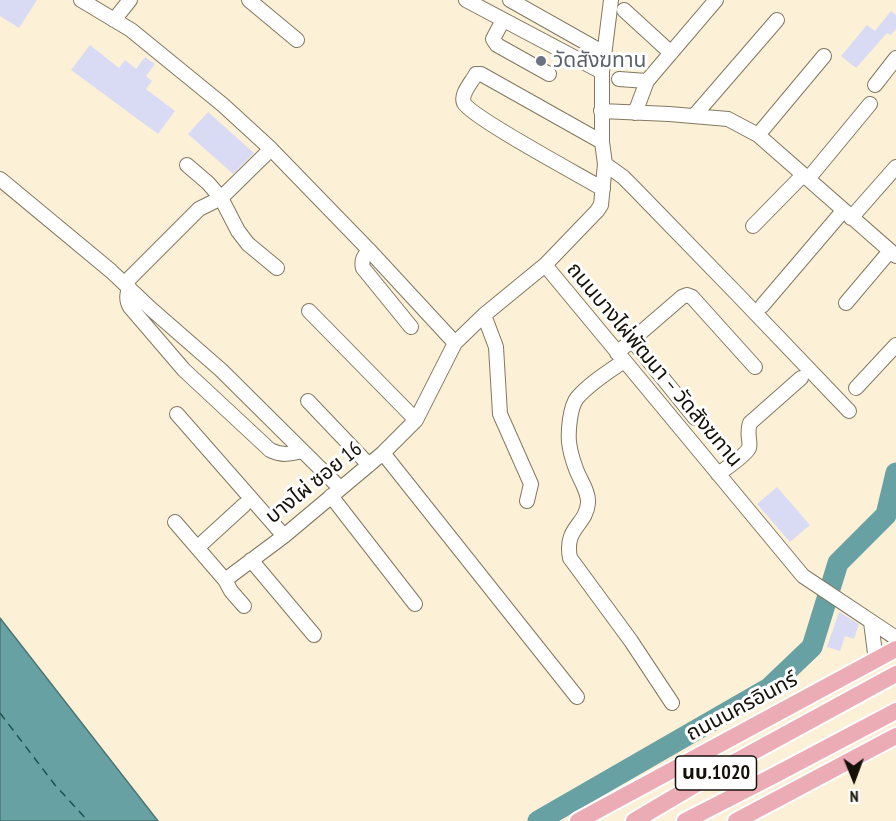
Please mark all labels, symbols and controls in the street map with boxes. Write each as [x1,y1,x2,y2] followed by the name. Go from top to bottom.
[553,48,646,74] place label: วัดสังฆทาน
[534,54,548,68] marker: วัดสังฆทาน
[561,258,747,472] street label: ถนนบางไผ่พัฒนา – วัดสังฆทาน
[261,437,367,529] street label: บางไผ่ ซอย 16
[682,667,802,747] street label: ถนนนครอินทร์
[824,749,884,809] north arrow
[676,756,756,790] road number: นบ.1020
[850,787,859,807] text: N

